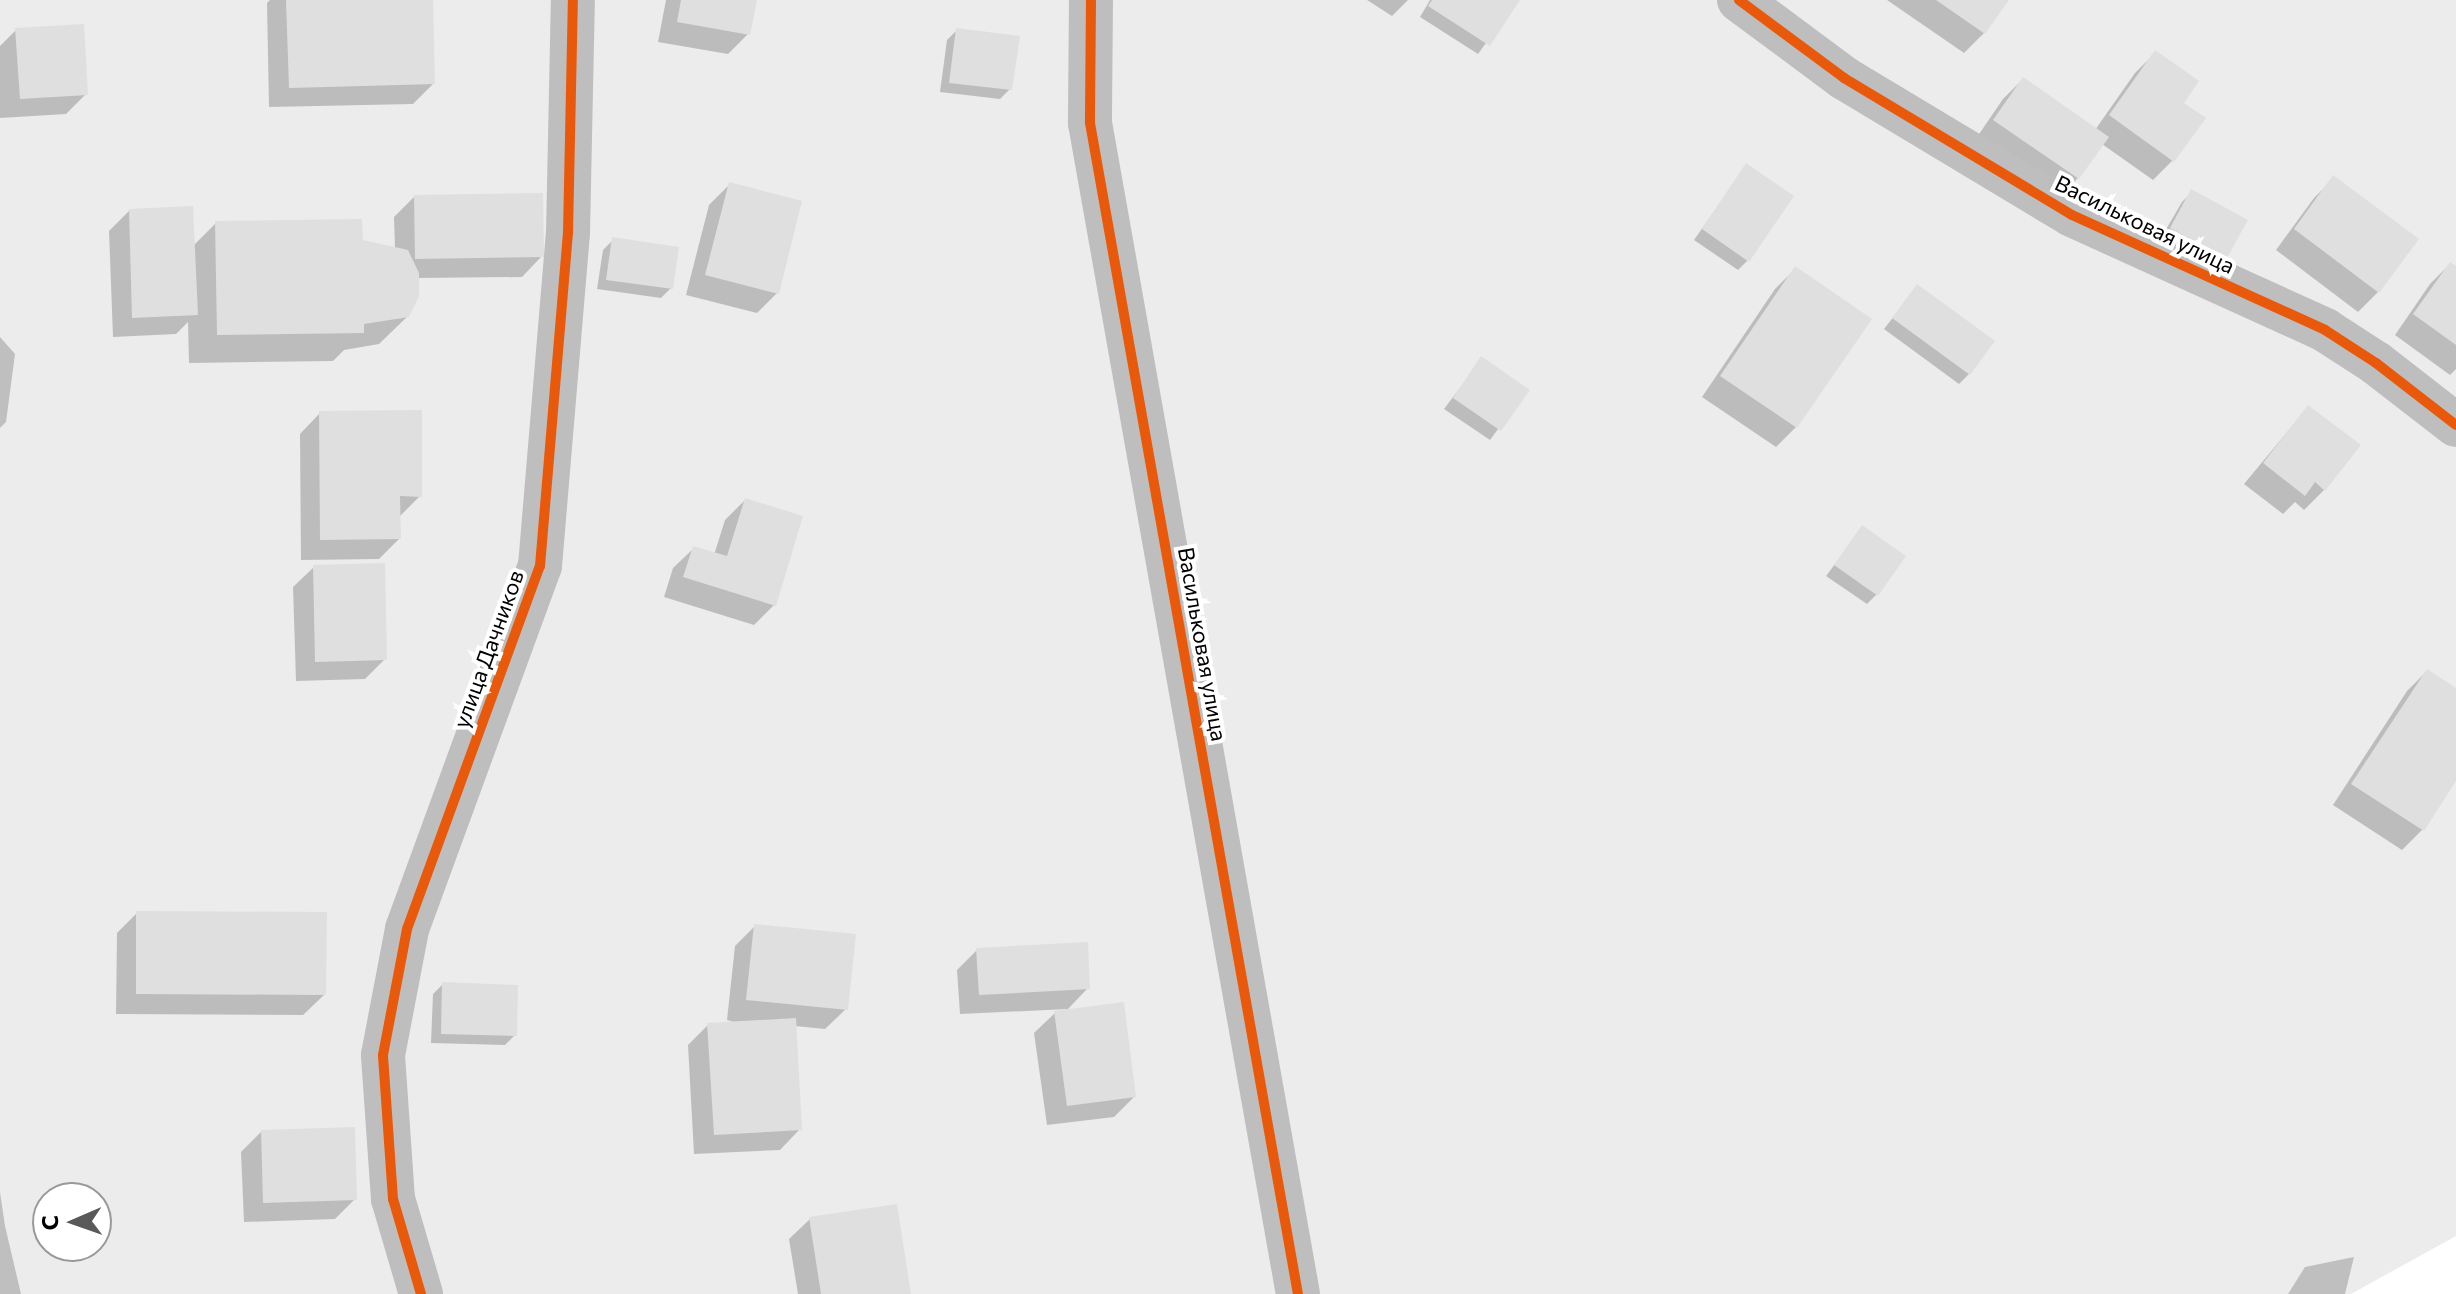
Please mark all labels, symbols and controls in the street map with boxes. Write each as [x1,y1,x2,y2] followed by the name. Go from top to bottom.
[2051,169,2239,279] street label: Васильковая улица
[1173,545,1233,743] street label: Васильковая улица
[447,567,529,731] street label: улица Дачников
[32,1182,112,1262] north arrow
[36,1215,63,1231] text: С

